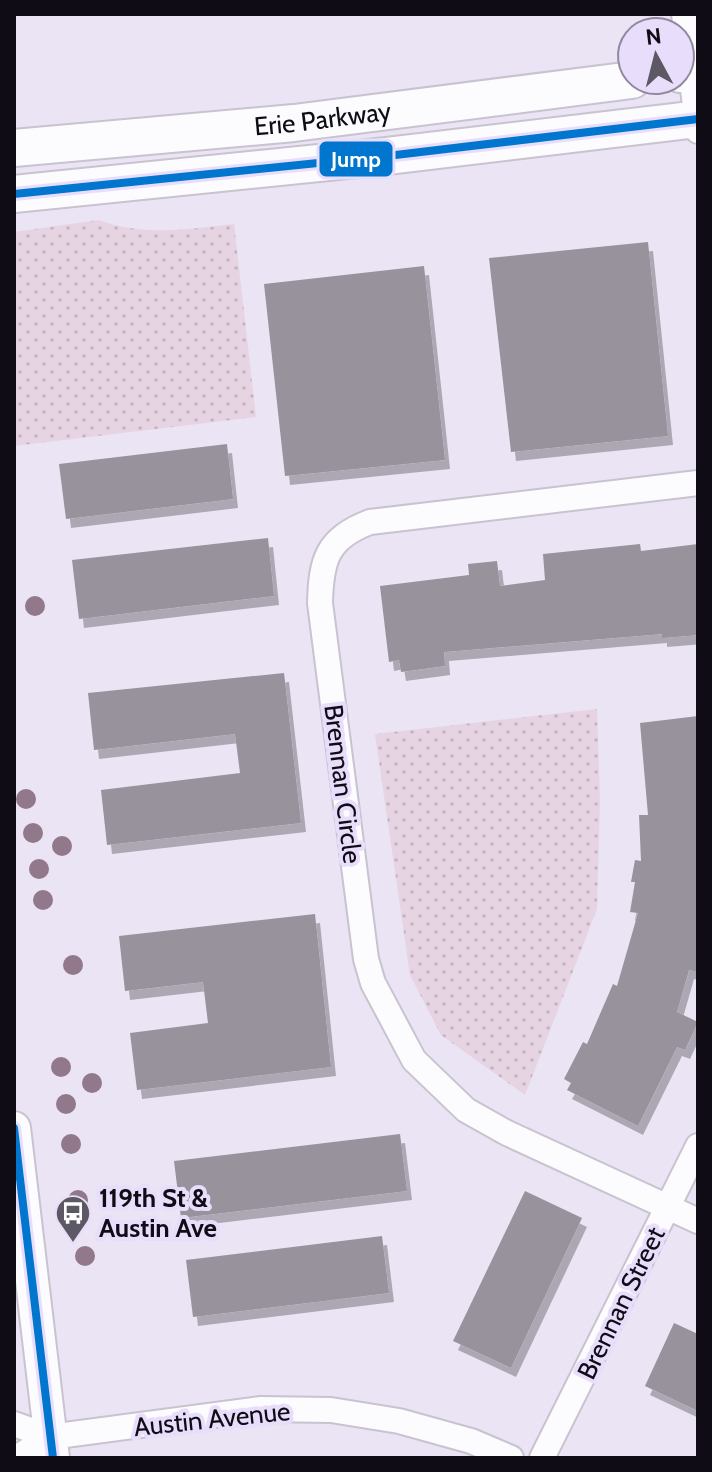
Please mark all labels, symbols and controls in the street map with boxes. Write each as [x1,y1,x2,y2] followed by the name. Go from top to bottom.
[616,16,696,96] north arrow
[644,22,663,51] text: N
[253,95,393,142] street label: Erie Parkway
[318,140,394,178] line badge: Jump
[330,146,381,173] text: Jump
[317,703,369,865] street label: Brennan Circle
[99,1182,217,1244] place label: 119th St & Austin Ave
[54,1194,92,1244] bus stop icon: 119th St & Austin Ave
[570,1221,672,1384] street label: Brennan Street
[132,1395,292,1443] street label: Austin Avenue

